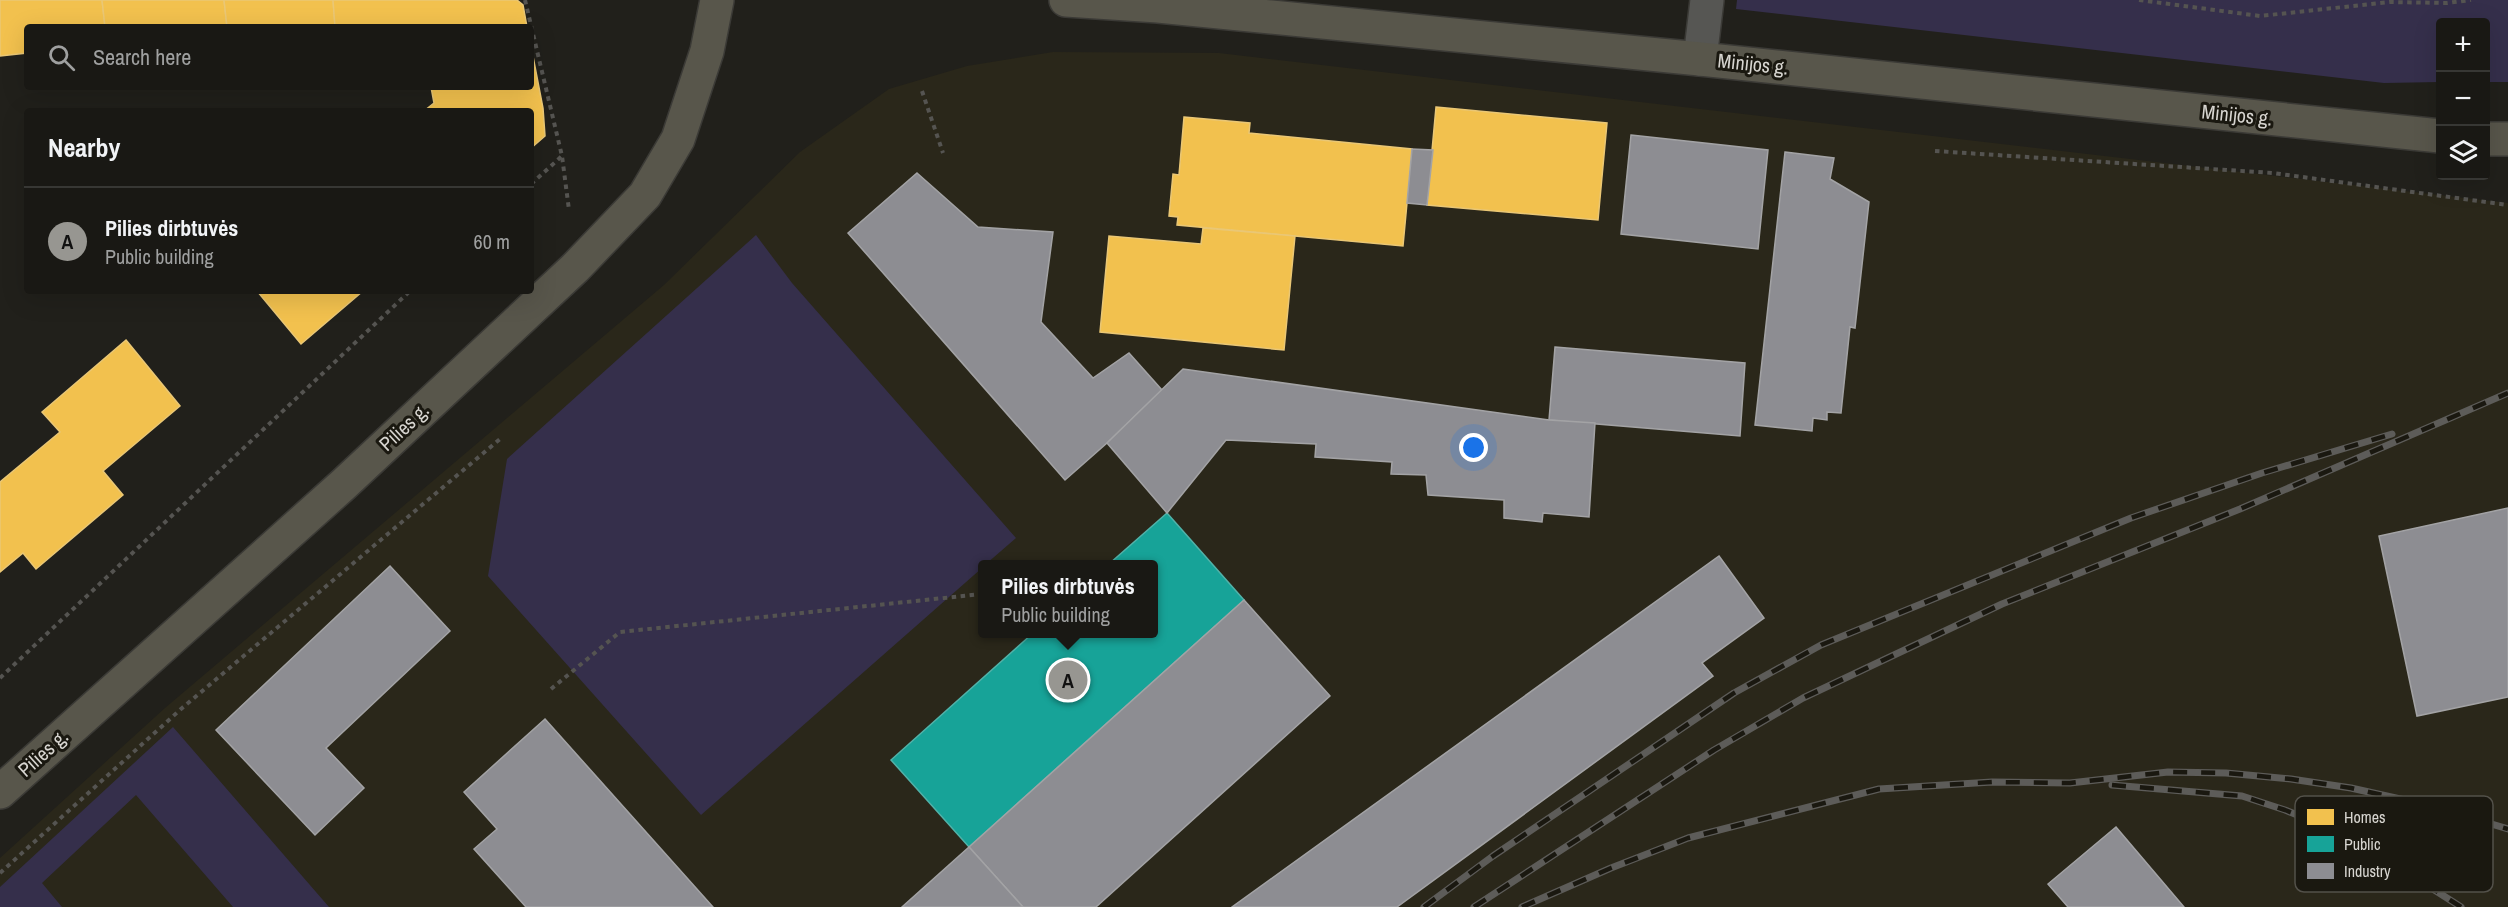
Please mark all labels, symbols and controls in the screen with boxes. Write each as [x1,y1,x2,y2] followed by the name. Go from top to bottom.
[2436,18,2490,180] map controls
[2436,18,2490,72] button: +
[24,24,534,90] search box
[45,41,78,74] icon: search
[93,42,191,72] text: Search here
[1716,46,1790,81] street label: Minijos g.
[2436,72,2490,126] button: −
[2200,97,2274,132] street label: Minijos g.
[2436,126,2490,180] button: layers
[48,130,120,165] text: Nearby
[105,213,238,243] text: Pilies dirbtuvės
[62,228,73,255] text: A
[474,228,510,255] text: 60 m
[105,243,214,270] text: Public building
[373,397,435,457] street label: Pilies g.
[1459,433,1488,462] your location
[978,560,1158,638] popup
[1001,571,1135,601] text: Pilies dirbtuvės
[1001,601,1110,628] text: Public building
[1048,658,1088,702] pin: A
[12,723,74,782] street label: Pilies g.
[2295,796,2493,892] legend
[2344,806,2386,828] text: Homes
[2344,833,2381,855] text: Public
[2344,860,2391,882] text: Industry

